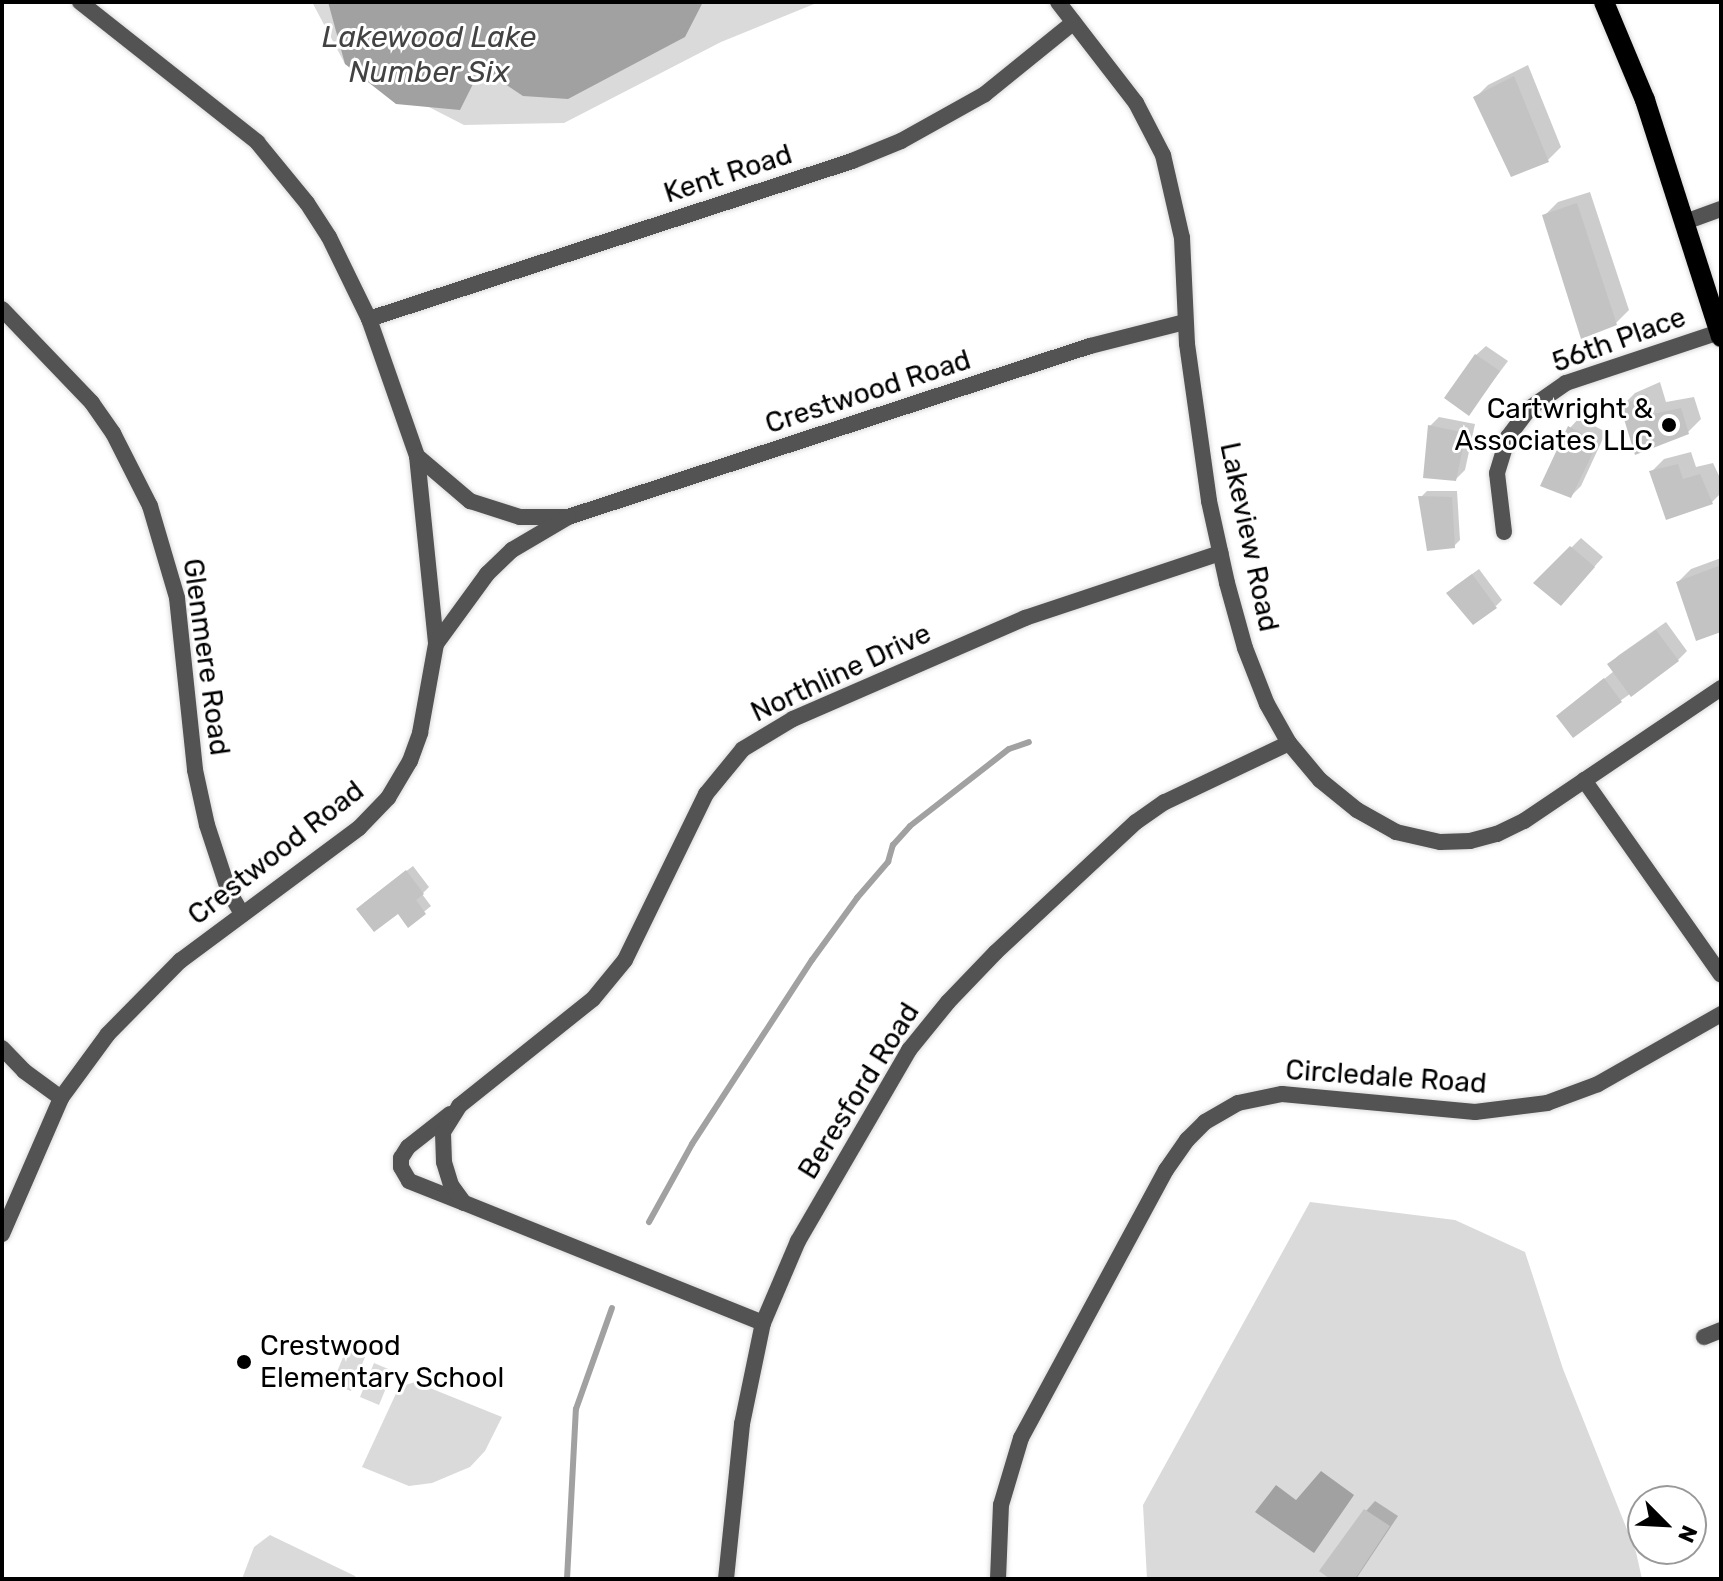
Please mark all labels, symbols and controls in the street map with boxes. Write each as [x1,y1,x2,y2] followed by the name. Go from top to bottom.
[322,19,536,90] water label: Lakewood Lake Number Six
[660,138,796,210] street label: Kent Road
[1548,300,1690,380] street label: 56th Place
[761,343,975,441] street label: Crestwood Road
[1454,392,1653,458] place label: Cartwright & Associates LLC
[1660,416,1678,434] marker: Cartwright & Associates LLC
[1212,439,1286,635] street label: Lakeview Road
[176,556,236,758] street label: Glenmere Road
[746,617,936,729] street label: Northline Drive
[181,774,371,932] street label: Crestwood Road
[791,997,927,1185] street label: Beresford Road
[1284,1053,1488,1101] street label: Circledale Road
[260,1329,505,1395] place label: Crestwood Elementary School
[235,1353,253,1371] marker: Crestwood Elementary School
[1627,1485,1707,1565] north arrow
[1672,1521,1703,1547] text: N

